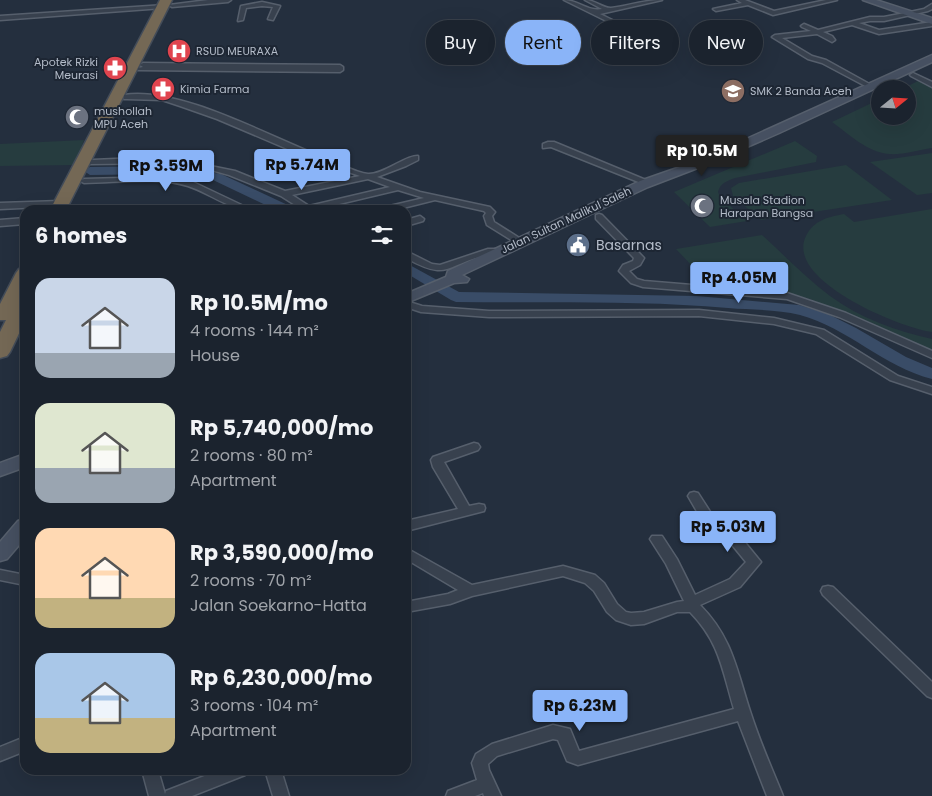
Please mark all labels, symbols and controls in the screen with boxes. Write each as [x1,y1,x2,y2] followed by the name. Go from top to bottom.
[426,20,495,65] chip: Buy
[505,20,581,65] chip: Rent
[591,20,679,65] chip: Filters
[689,20,763,65] chip: New
[166,38,192,64] hospital icon: RSUD MEURAXA
[196,43,279,59] place label: RSUD MEURAXA
[34,54,98,83] place label: Apotek Rizki Meurasi
[102,55,128,81] pharmacy icon: Apotek Rizki Meurasi
[150,76,176,102] pharmacy icon: Kimia Farma
[720,78,746,104] school or university icon: SMK 2 Banda Aceh
[871,80,916,125] north arrow
[871,80,916,125] map controls
[180,81,250,97] place label: Kimia Farma
[750,83,852,99] place label: SMK 2 Banda Aceh
[94,103,152,132] place label: mushollah MPU Aceh
[64,104,90,130] mosque icon: mushollah MPU Aceh
[650,134,754,177] pin: Rp 10.5M
[667,139,737,162] text: Rp 10.5M
[250,148,354,191] pin: Rp 5.74M
[114,150,218,192] pin: Rp 3.59M
[265,153,339,176] text: Rp 5.74M
[129,154,203,177] text: Rp 3.59M
[498,183,634,257] street label: Jalan Sultan Malikul Saleh
[720,192,813,221] place label: Musala Stadion Harapan Bangsa
[689,193,715,219] mosque icon: Musala Stadion Harapan Bangsa
[35,221,127,250] text: 6 homes
[368,221,396,249] icon: filters
[565,232,591,258] public building icon: Basarnas
[596,235,662,255] place label: Basarnas
[687,262,791,304] pin: Rp 4.05M
[701,266,777,289] text: Rp 4.05M
[190,288,328,317] text: Rp 10.5M/mo
[75,298,135,358] icon: home
[190,319,319,342] text: 4 rooms · 144 m²
[190,344,240,367] text: House
[190,413,373,442] text: Rp 5,740,000/mo
[75,423,135,483] icon: home
[190,444,313,467] text: 2 rooms · 80 m²
[190,469,277,492] text: Apartment
[676,510,780,553] pin: Rp 5.03M
[691,515,765,538] text: Rp 5.03M
[190,538,374,567] text: Rp 3,590,000/mo
[75,548,135,608] icon: home
[190,569,312,592] text: 2 rooms · 70 m²
[190,594,367,617] text: Jalan Soekarno-Hatta
[190,663,372,692] text: Rp 6,230,000/mo
[75,673,135,733] icon: home
[528,690,632,732] pin: Rp 6.23M
[190,694,318,717] text: 3 rooms · 104 m²
[544,694,616,717] text: Rp 6.23M
[190,719,277,742] text: Apartment

